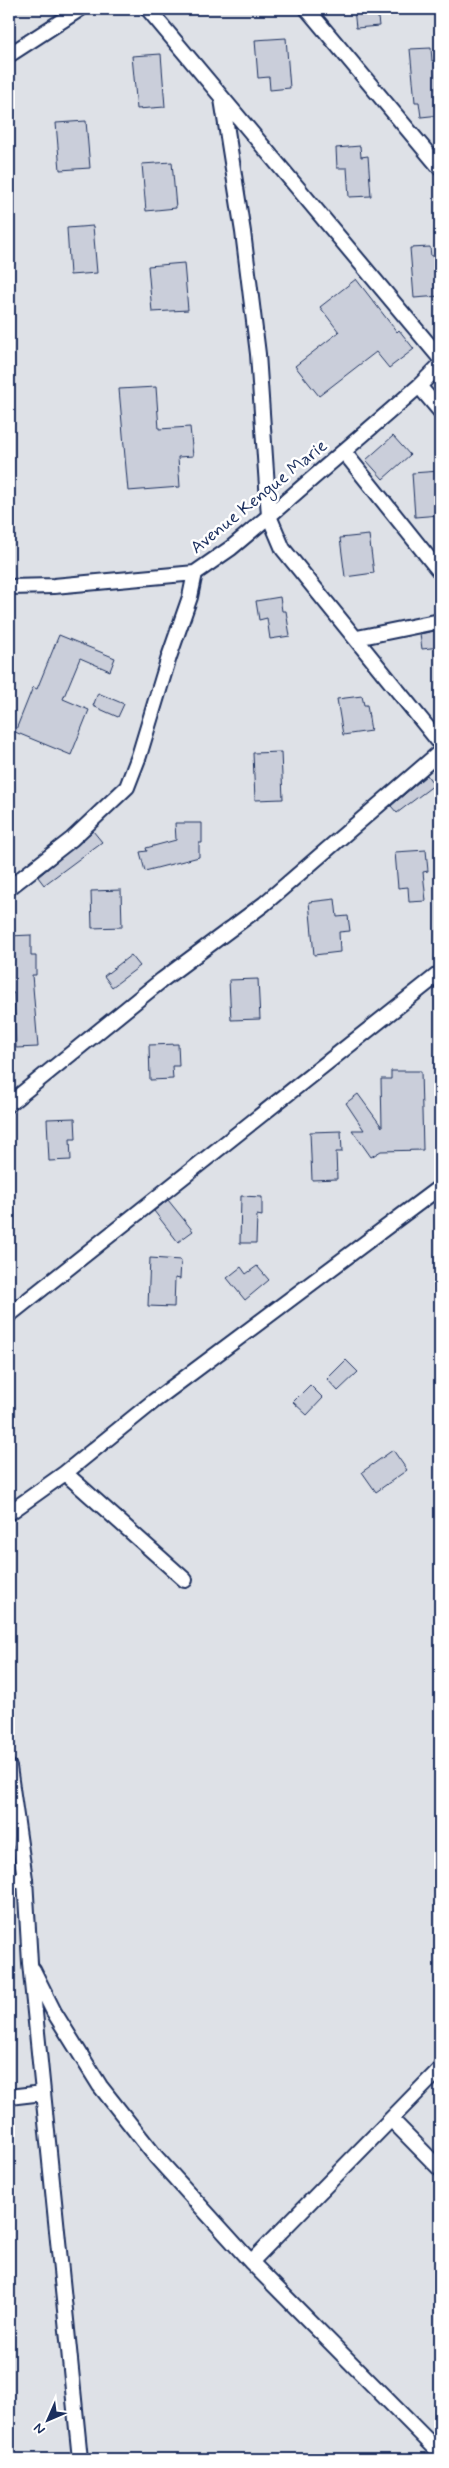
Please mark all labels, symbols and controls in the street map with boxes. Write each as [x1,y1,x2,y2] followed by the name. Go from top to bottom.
[186,434,333,560] street label: Avenue Kengue Marie
[22,2396,72,2446] north arrow
[30,2419,49,2438] text: N

